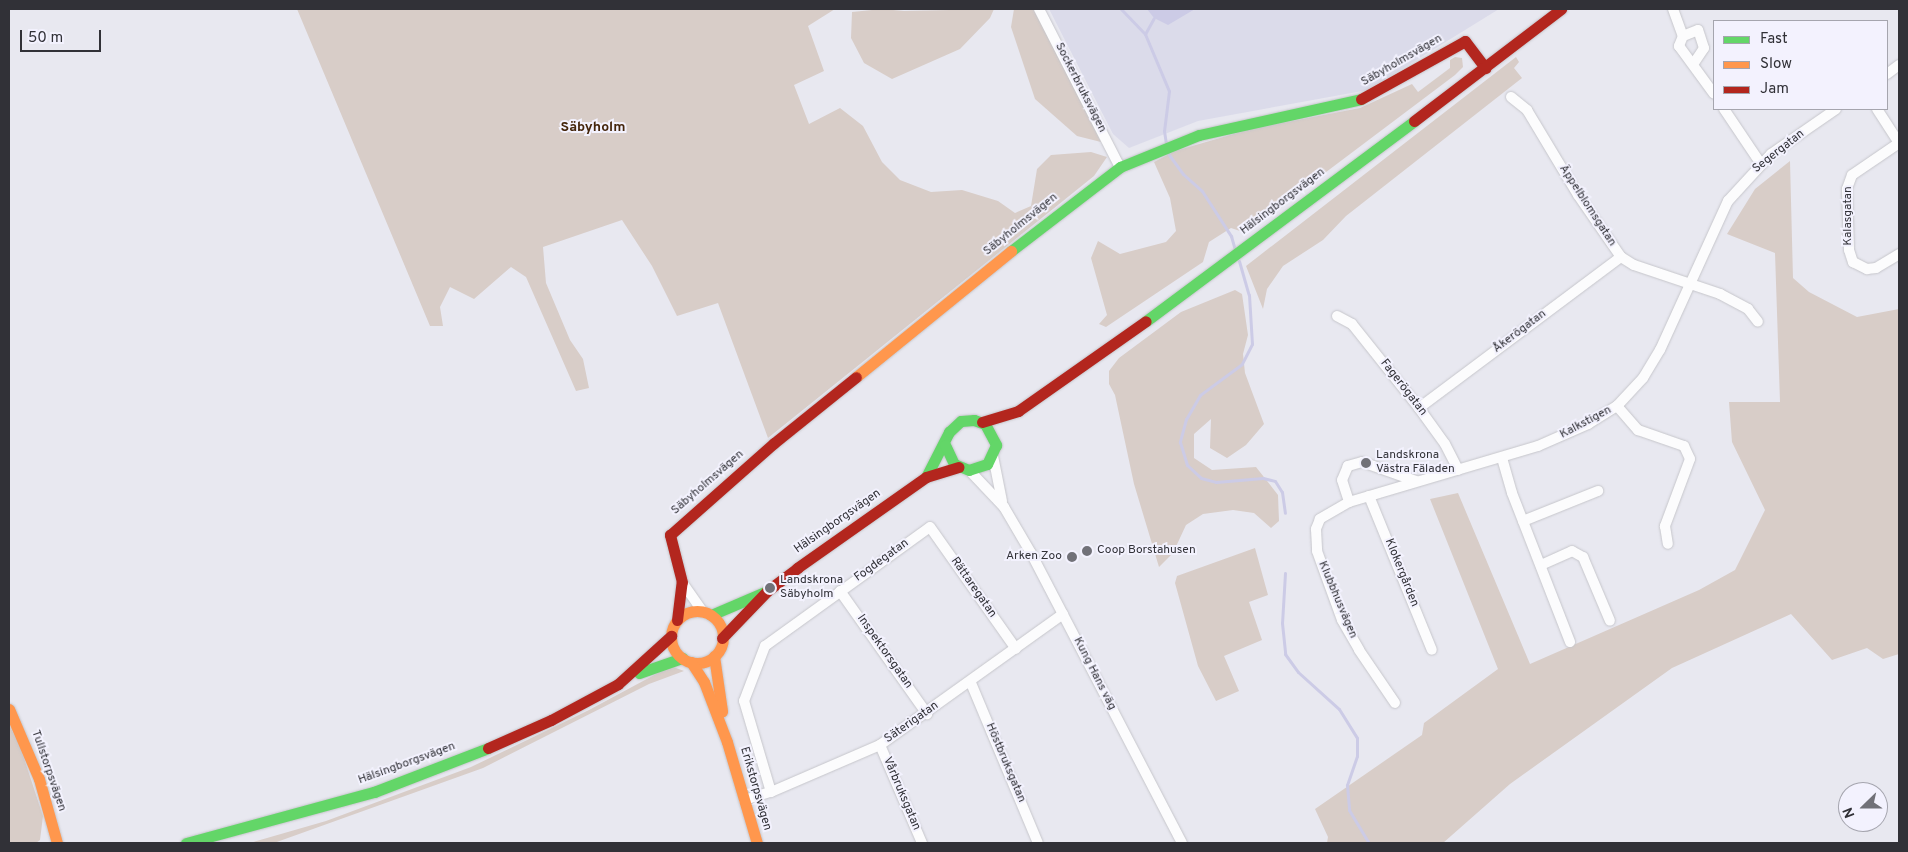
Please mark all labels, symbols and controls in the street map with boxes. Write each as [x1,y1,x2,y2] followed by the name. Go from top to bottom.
[22,20,104,52] scale bar
[1713,20,1888,110] legend
[28,29,63,48] text: 50 m
[1760,30,1788,49] text: Fast
[1359,32,1445,90] street label: Säbyholmsvägen
[1051,41,1109,135] street label: Sockerbruksvägen
[1760,55,1792,74] text: Slow
[1760,80,1789,99] text: Jam
[561,120,625,136] district label: Säbyholm
[1750,127,1808,177] street label: Segergatan
[1555,163,1619,249] street label: Äppelblomsgatan
[1238,165,1328,239] street label: Hälsingborgsvägen
[1842,186,1856,246] street label: Kalasgatan
[981,191,1061,259] street label: Säbyholmsvägen
[1491,307,1549,357] street label: Åkerögatan
[1376,357,1430,419] street label: Fagerögatan
[1558,403,1614,443] street label: Kalkstigen
[669,448,747,518] street label: Säbyholmsvägen
[1376,449,1455,477] place label: Landskrona Västra Fäladen
[1360,457,1372,469] marker: Landskrona Västra Fäladen
[792,487,884,557] street label: Hälsingborgsvägen
[852,537,912,585] street label: Fogdegatan
[1381,537,1421,609] street label: Klokergården
[1097,544,1196,558] place label: Coop Borstahusen
[1081,545,1093,557] marker: Coop Borstahusen
[1006,550,1062,564] place label: Arken Zoo
[1066,551,1078,563] marker: Arken Zoo
[947,555,999,621] street label: Rättaregatan
[1314,559,1360,641] street label: Klubbhusvägen
[780,574,843,602] place label: Landskrona Säbyholm
[764,582,776,594] marker: Landskrona Säbyholm
[853,612,915,692] street label: Inspektorsgatan
[1069,635,1119,713] street label: Kung Hans väg
[882,699,942,747] street label: Säterigatan
[982,721,1028,805] street label: Höstbruksgatan
[27,728,69,814] street label: Tullstorpsvägen
[357,740,457,788] street label: Hälsingborgsvägen
[736,745,774,833] street label: Erikstorpsvägen
[879,755,923,833] street label: Vårbruksgatan
[1838,782,1888,832] north arrow
[1840,805,1859,820] text: N

